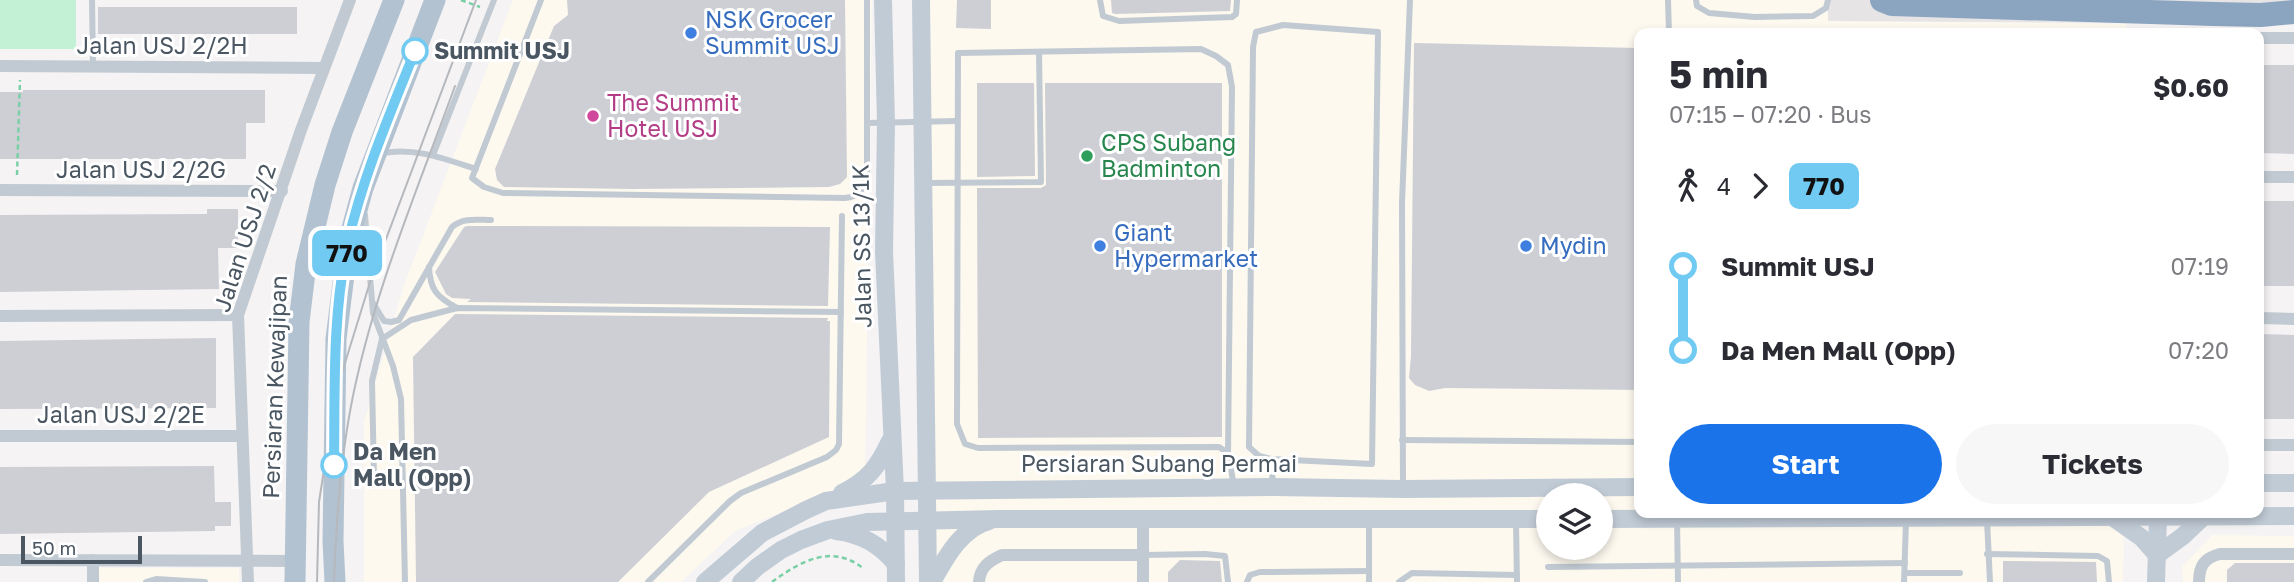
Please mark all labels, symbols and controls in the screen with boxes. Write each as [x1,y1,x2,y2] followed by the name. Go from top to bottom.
[705,5,840,59] place label: NSK Grocer Summit USJ
[683,25,699,41] marker: NSK Grocer Summit USJ
[76,31,248,59] street label: Jalan USJ 2/2H
[434,36,570,64] place label: Summit USJ
[402,38,428,64] marker: Summit USJ
[1669,51,1768,96] text: 5 min
[2153,72,2229,103] text: $0.60
[607,88,739,142] place label: The Summit Hotel USJ
[1669,100,1871,128] text: 07:15 – 07:20 · Bus
[585,108,601,124] marker: The Summit Hotel USJ
[1101,128,1236,182] place label: CPS Subang Badminton
[1079,148,1095,164] marker: CPS Subang Badminton
[56,155,226,183] street label: Jalan USJ 2/2G
[207,160,281,315] street label: Jalan USJ 2/2
[846,164,876,328] street label: Jalan SS 13/1K
[1669,167,1707,205] icon: walk
[1741,167,1779,205] icon: forward
[1803,171,1845,200] text: 770
[1717,172,1731,200] text: 4
[1114,218,1258,272] place label: Giant Hypermarket
[307,230,387,276] line badge: 770
[1540,231,1607,259] place label: Mydin
[326,238,368,267] text: 770
[1092,238,1108,254] marker: Giant Hypermarket
[1518,238,1534,254] marker: Mydin
[1721,251,1875,282] text: Summit USJ
[2171,252,2229,280] text: 07:19
[256,275,292,499] street label: Persiaran Kewajipan
[1721,335,1956,366] text: Da Men Mall (Opp)
[2168,336,2229,364] text: 07:20
[37,400,205,428] street label: Jalan USJ 2/2E
[1669,424,1942,504] button: Start
[1956,424,2229,504] button: Tickets
[353,437,471,491] place label: Da Men Mall (Opp)
[1021,449,1297,477] street label: Persiaran Subang Permai
[321,452,347,478] marker: Da Men Mall (Opp)
[1536,483,1613,560] map controls
[1536,483,1613,560] button: layers
[21,533,142,565] scale bar
[32,536,76,559] text: 50 m

